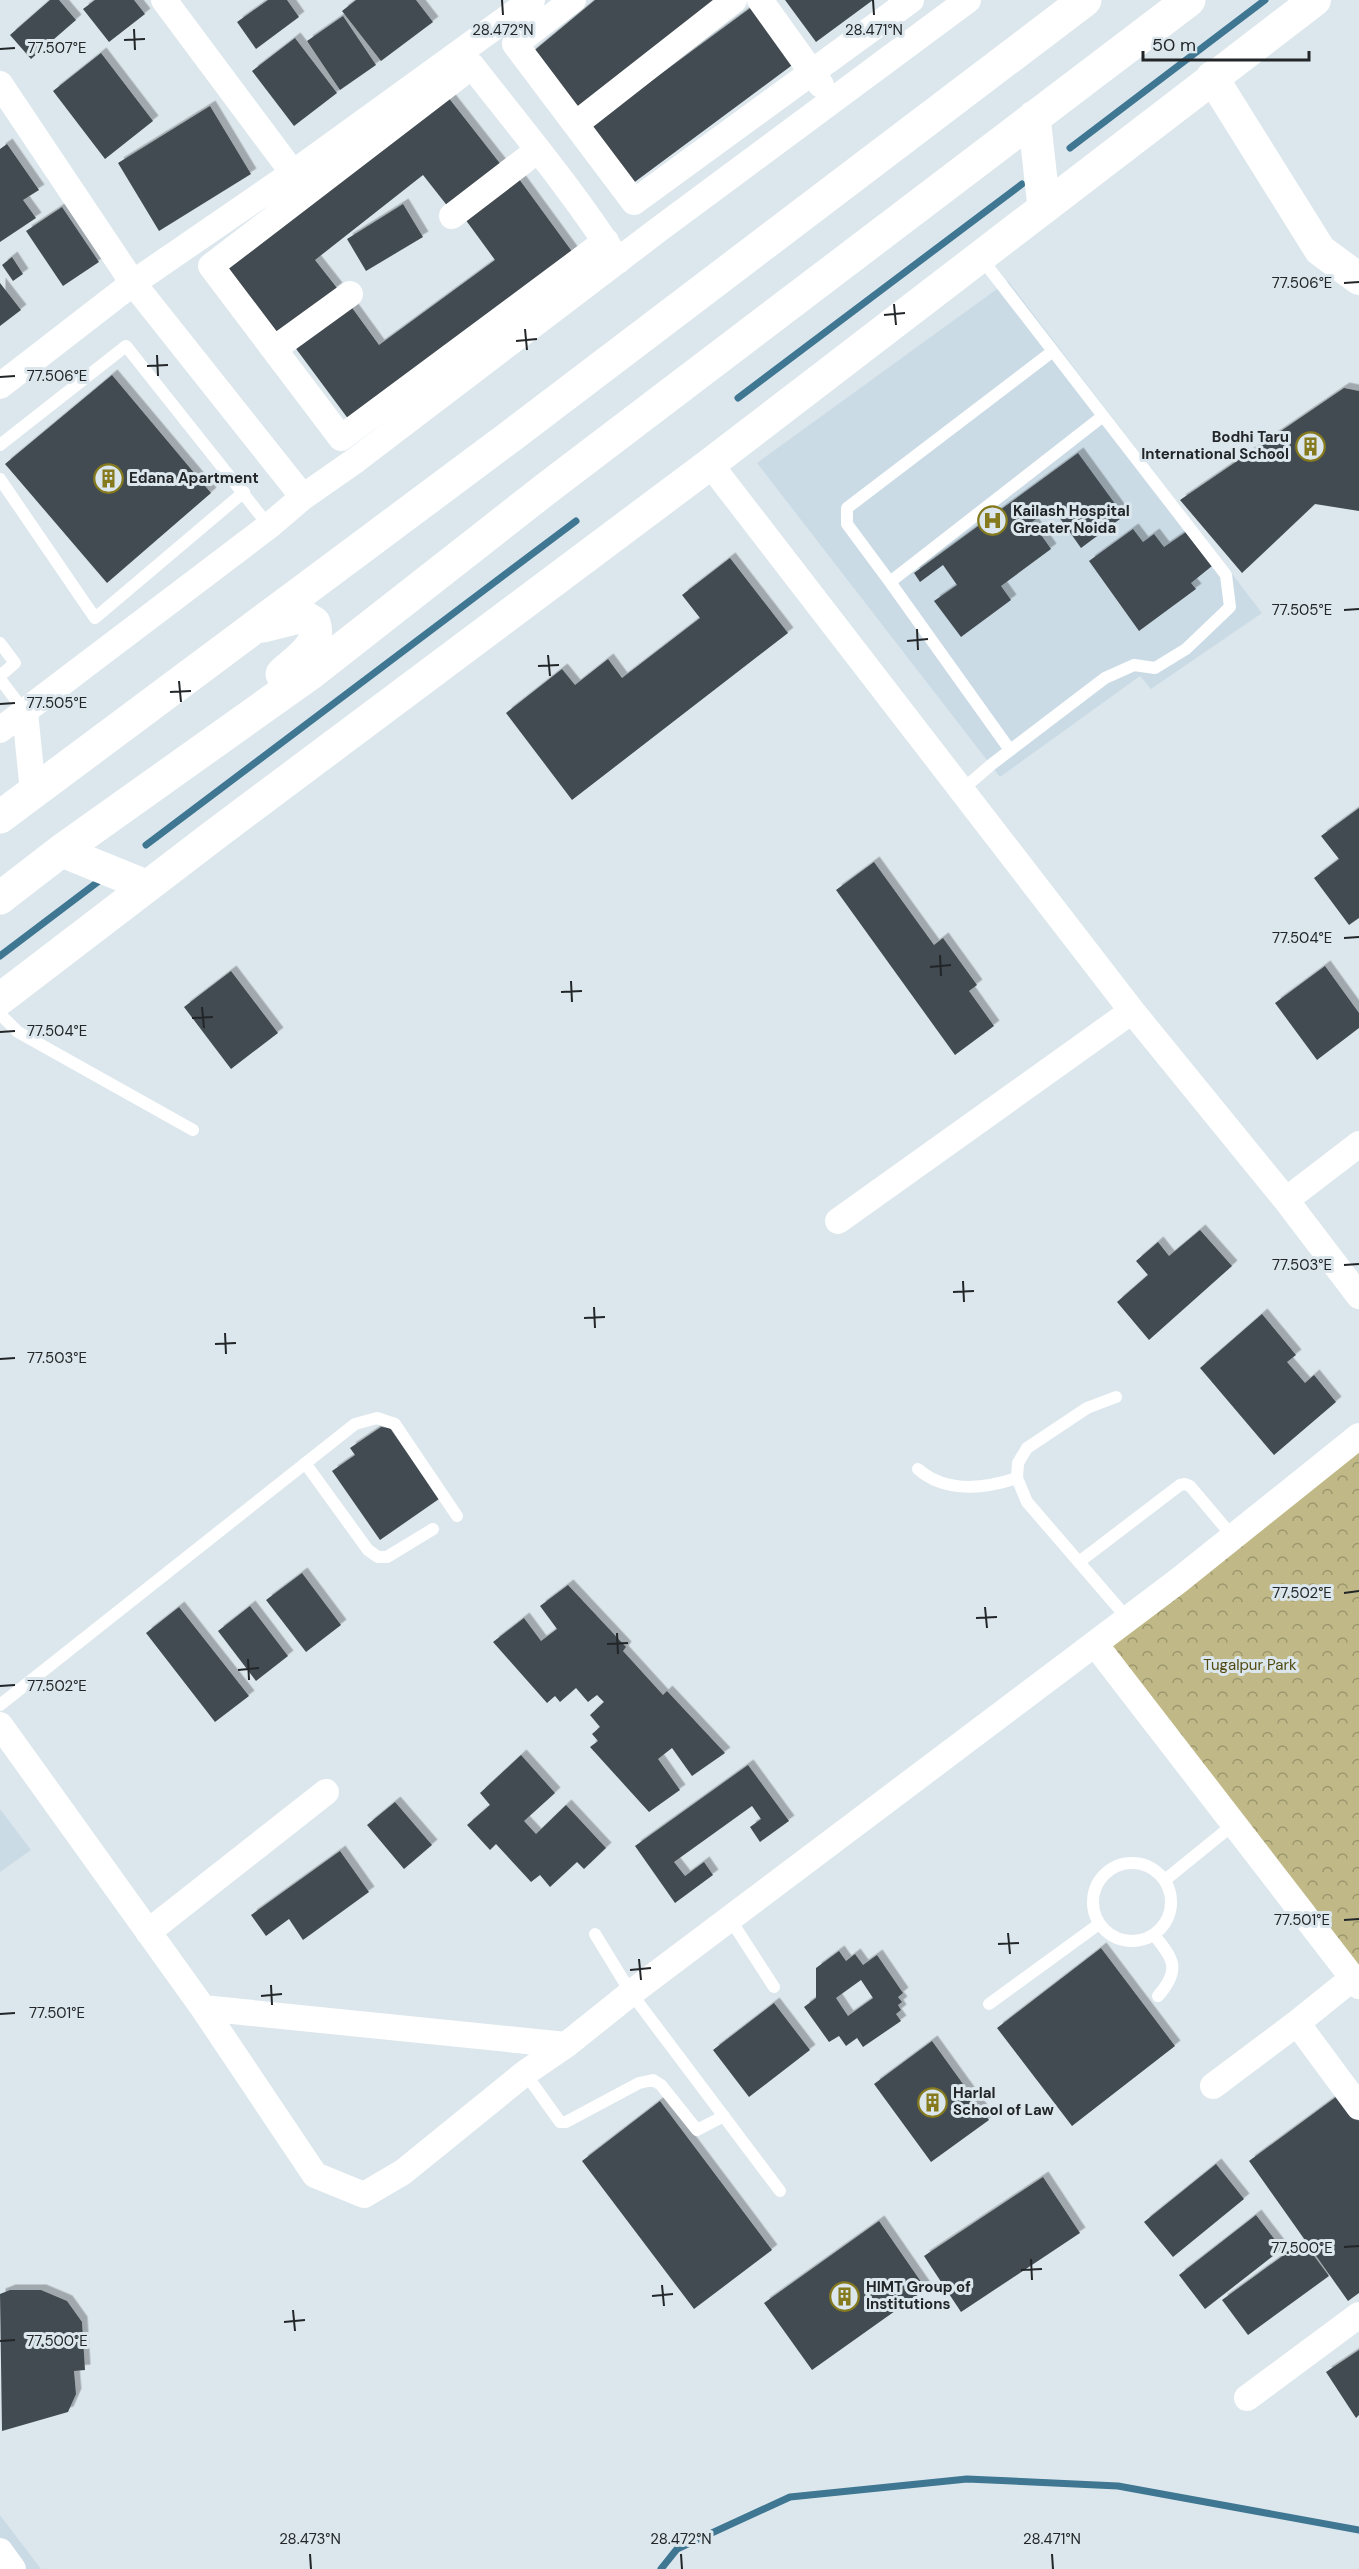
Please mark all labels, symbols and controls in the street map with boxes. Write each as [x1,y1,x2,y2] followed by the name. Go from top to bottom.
[472,20,534,40] text: 28.472°N
[845,20,903,40] text: 28.471°N
[1143,24,1310,62] scale bar
[1152,33,1196,57] text: 50 m
[28,38,86,58] text: 77.507°E
[1272,273,1332,293] text: 77.506°E
[27,366,87,386] text: 77.506°E
[1141,427,1289,464] place label: Bodhi Taru International School
[1294,430,1326,462] building icon: Bodhi Taru International School
[92,462,124,494] building icon: Edana Apartment
[129,468,259,488] place label: Edana Apartment
[1013,501,1130,538] place label: Kailash Hospital Greater Noida
[976,504,1008,536] hospital icon: Kailash Hospital Greater Noida
[1272,600,1332,620] text: 77.505°E
[27,693,87,713] text: 77.505°E
[1272,928,1332,948] text: 77.504°E
[27,1021,87,1041] text: 77.504°E
[1272,1255,1332,1275] text: 77.503°E
[27,1348,87,1368] text: 77.503°E
[1272,1583,1332,1603] text: 77.502°E
[1203,1655,1297,1675] park label: Tugalpur Park
[27,1676,87,1696] text: 77.502°E
[1274,1910,1330,1930] text: 77.501°E
[29,2003,85,2023] text: 77.501°E
[953,2083,1055,2120] place label: Harlal School of Law
[916,2086,948,2118] building icon: Harlal School of Law
[1271,2238,1333,2258] text: 77.500°E
[866,2277,971,2314] place label: HIMT Group of Institutions
[829,2280,861,2312] building icon: HIMT Group of Institutions
[26,2331,88,2351] text: 77.500°E
[279,2529,341,2549] text: 28.473°N
[650,2529,712,2549] text: 28.472°N
[1023,2529,1081,2549] text: 28.471°N

